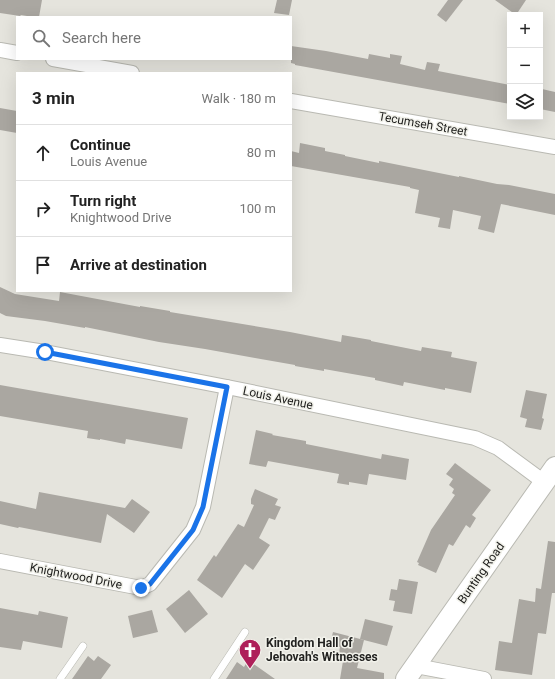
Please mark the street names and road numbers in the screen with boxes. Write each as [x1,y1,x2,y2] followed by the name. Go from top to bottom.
[377,109,469,139] street label: Tecumseh Street
[242,384,314,412] street label: Louis Avenue
[455,540,507,606] street label: Bunting Road
[29,560,123,592] street label: Knightwood Drive

